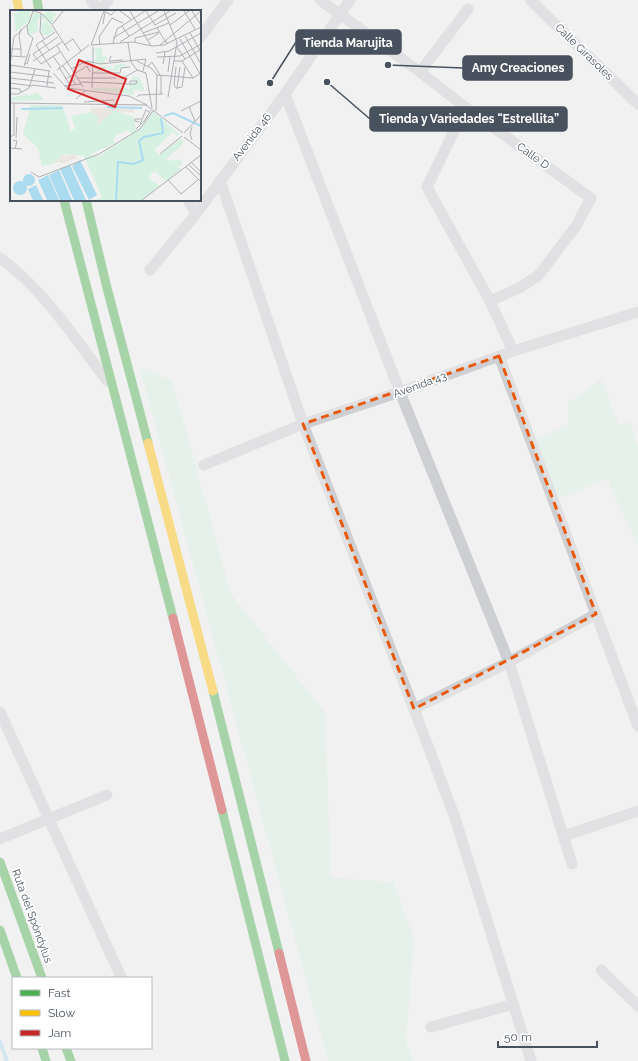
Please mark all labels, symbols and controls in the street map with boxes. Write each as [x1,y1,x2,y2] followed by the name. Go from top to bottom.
[10,10,201,201] inset map
[552,21,616,83] street label: Calle Girasoles
[296,30,401,54] callout: Tienda Marujita
[303,36,393,50] text: Tienda Marujita
[463,56,572,80] callout: Amy Creaciones
[472,61,564,75] text: Amy Creaciones
[370,107,567,131] callout: Tienda y Variedades “Estrellita”
[230,110,274,163] street label: Avenida 46
[379,112,559,126] text: Tienda y Variedades “Estrellita”
[514,140,552,172] street label: Calle D
[392,369,448,401] street label: Avenida 43
[9,867,55,965] street label: Ruta del Spóndylus
[12,977,152,1049] legend
[48,986,71,1000] text: Fast
[48,1006,75,1020] text: Slow
[498,1023,597,1049] scale bar
[48,1026,71,1040] text: Jam
[504,1030,532,1044] text: 50 m

